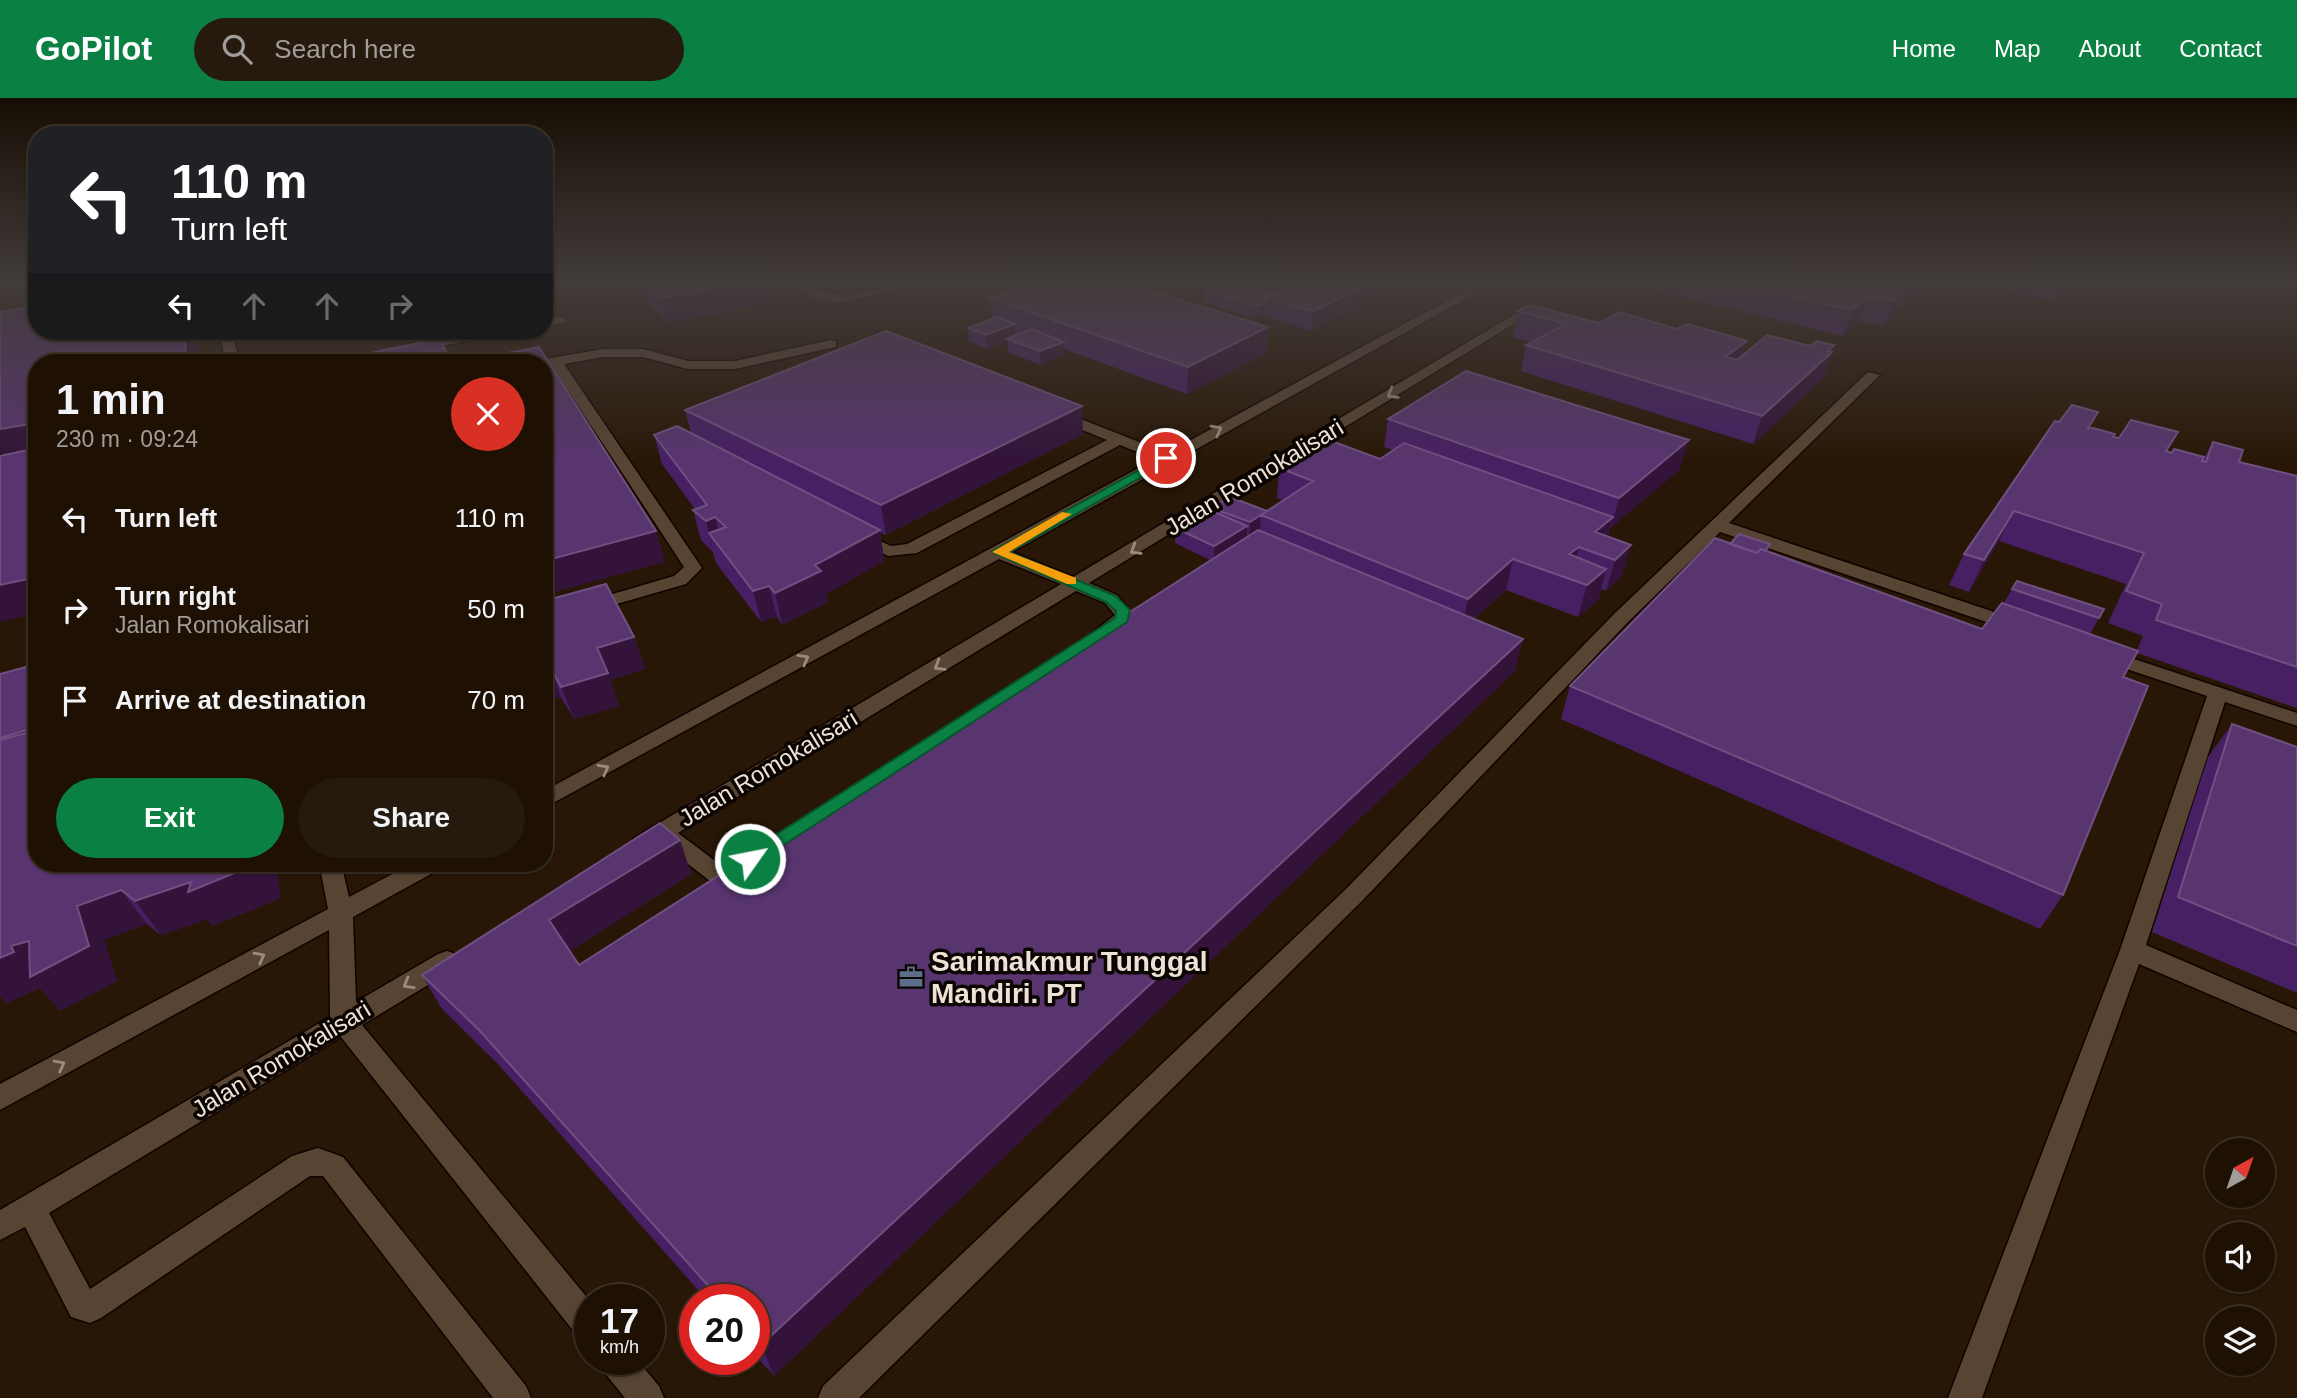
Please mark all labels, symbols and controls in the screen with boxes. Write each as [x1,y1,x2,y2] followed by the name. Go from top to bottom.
[194,18,684,81] search box
[35,30,152,67] text: GoPilot
[218,30,256,68] icon: search
[274,34,416,64] text: Search here
[1892,35,1956,62] text: Home
[1994,35,2041,62] text: Map
[2079,35,2141,62] text: About
[2179,35,2262,62] text: Contact
[56,154,147,245] icon: left
[171,154,307,208] text: 110 m
[171,211,287,247] text: Turn left
[162,287,200,325] icon: left
[235,287,273,325] icon: ahead
[308,287,346,325] icon: ahead
[381,287,419,325] icon: right
[56,376,166,423] text: 1 min
[451,377,525,451] button: close
[1387,385,1400,398] one-way arrow
[1160,413,1348,541] street label: Jalan Romokalisari
[1210,425,1222,439] one-way arrow
[56,426,198,452] text: 230 m · 09:24
[1136,428,1196,488] pin
[1147,439,1185,477] icon: arrive
[56,500,94,538] icon: left
[115,503,217,533] text: Turn left
[455,503,525,533] text: 110 m
[1129,541,1142,554] one-way arrow
[115,581,236,611] text: Turn right
[56,591,94,629] icon: right
[467,594,525,624] text: 50 m
[115,612,309,638] text: Jalan Romokalisari
[796,654,809,667] one-way arrow
[934,658,947,671] one-way arrow
[56,682,94,720] icon: arrive
[115,685,366,715] text: Arrive at destination
[467,685,525,715] text: 70 m
[674,704,862,832] street label: Jalan Romokalisari
[597,763,609,777] one-way arrow
[56,778,284,858] button: Exit
[298,778,525,858] button: Share
[713,822,787,896] position arrow
[931,946,1207,1009] place label: Sarimakmur Tunggal Mandiri. PT
[253,952,265,965] one-way arrow
[897,963,925,991] office icon: Sarimakmur Tunggal Mandiri. PT
[402,976,415,989] one-way arrow
[187,995,375,1123] street label: Jalan Romokalisari
[53,1060,65,1073] one-way arrow
[2205,1138,2275,1208] north arrow
[2205,1138,2275,1376] map controls
[2205,1222,2275,1292] button: sound
[679,1284,770,1375] speed limit sign: 20
[600,1301,639,1340] text: 17
[2205,1306,2275,1376] button: layers
[600,1337,639,1357] text: km/h

